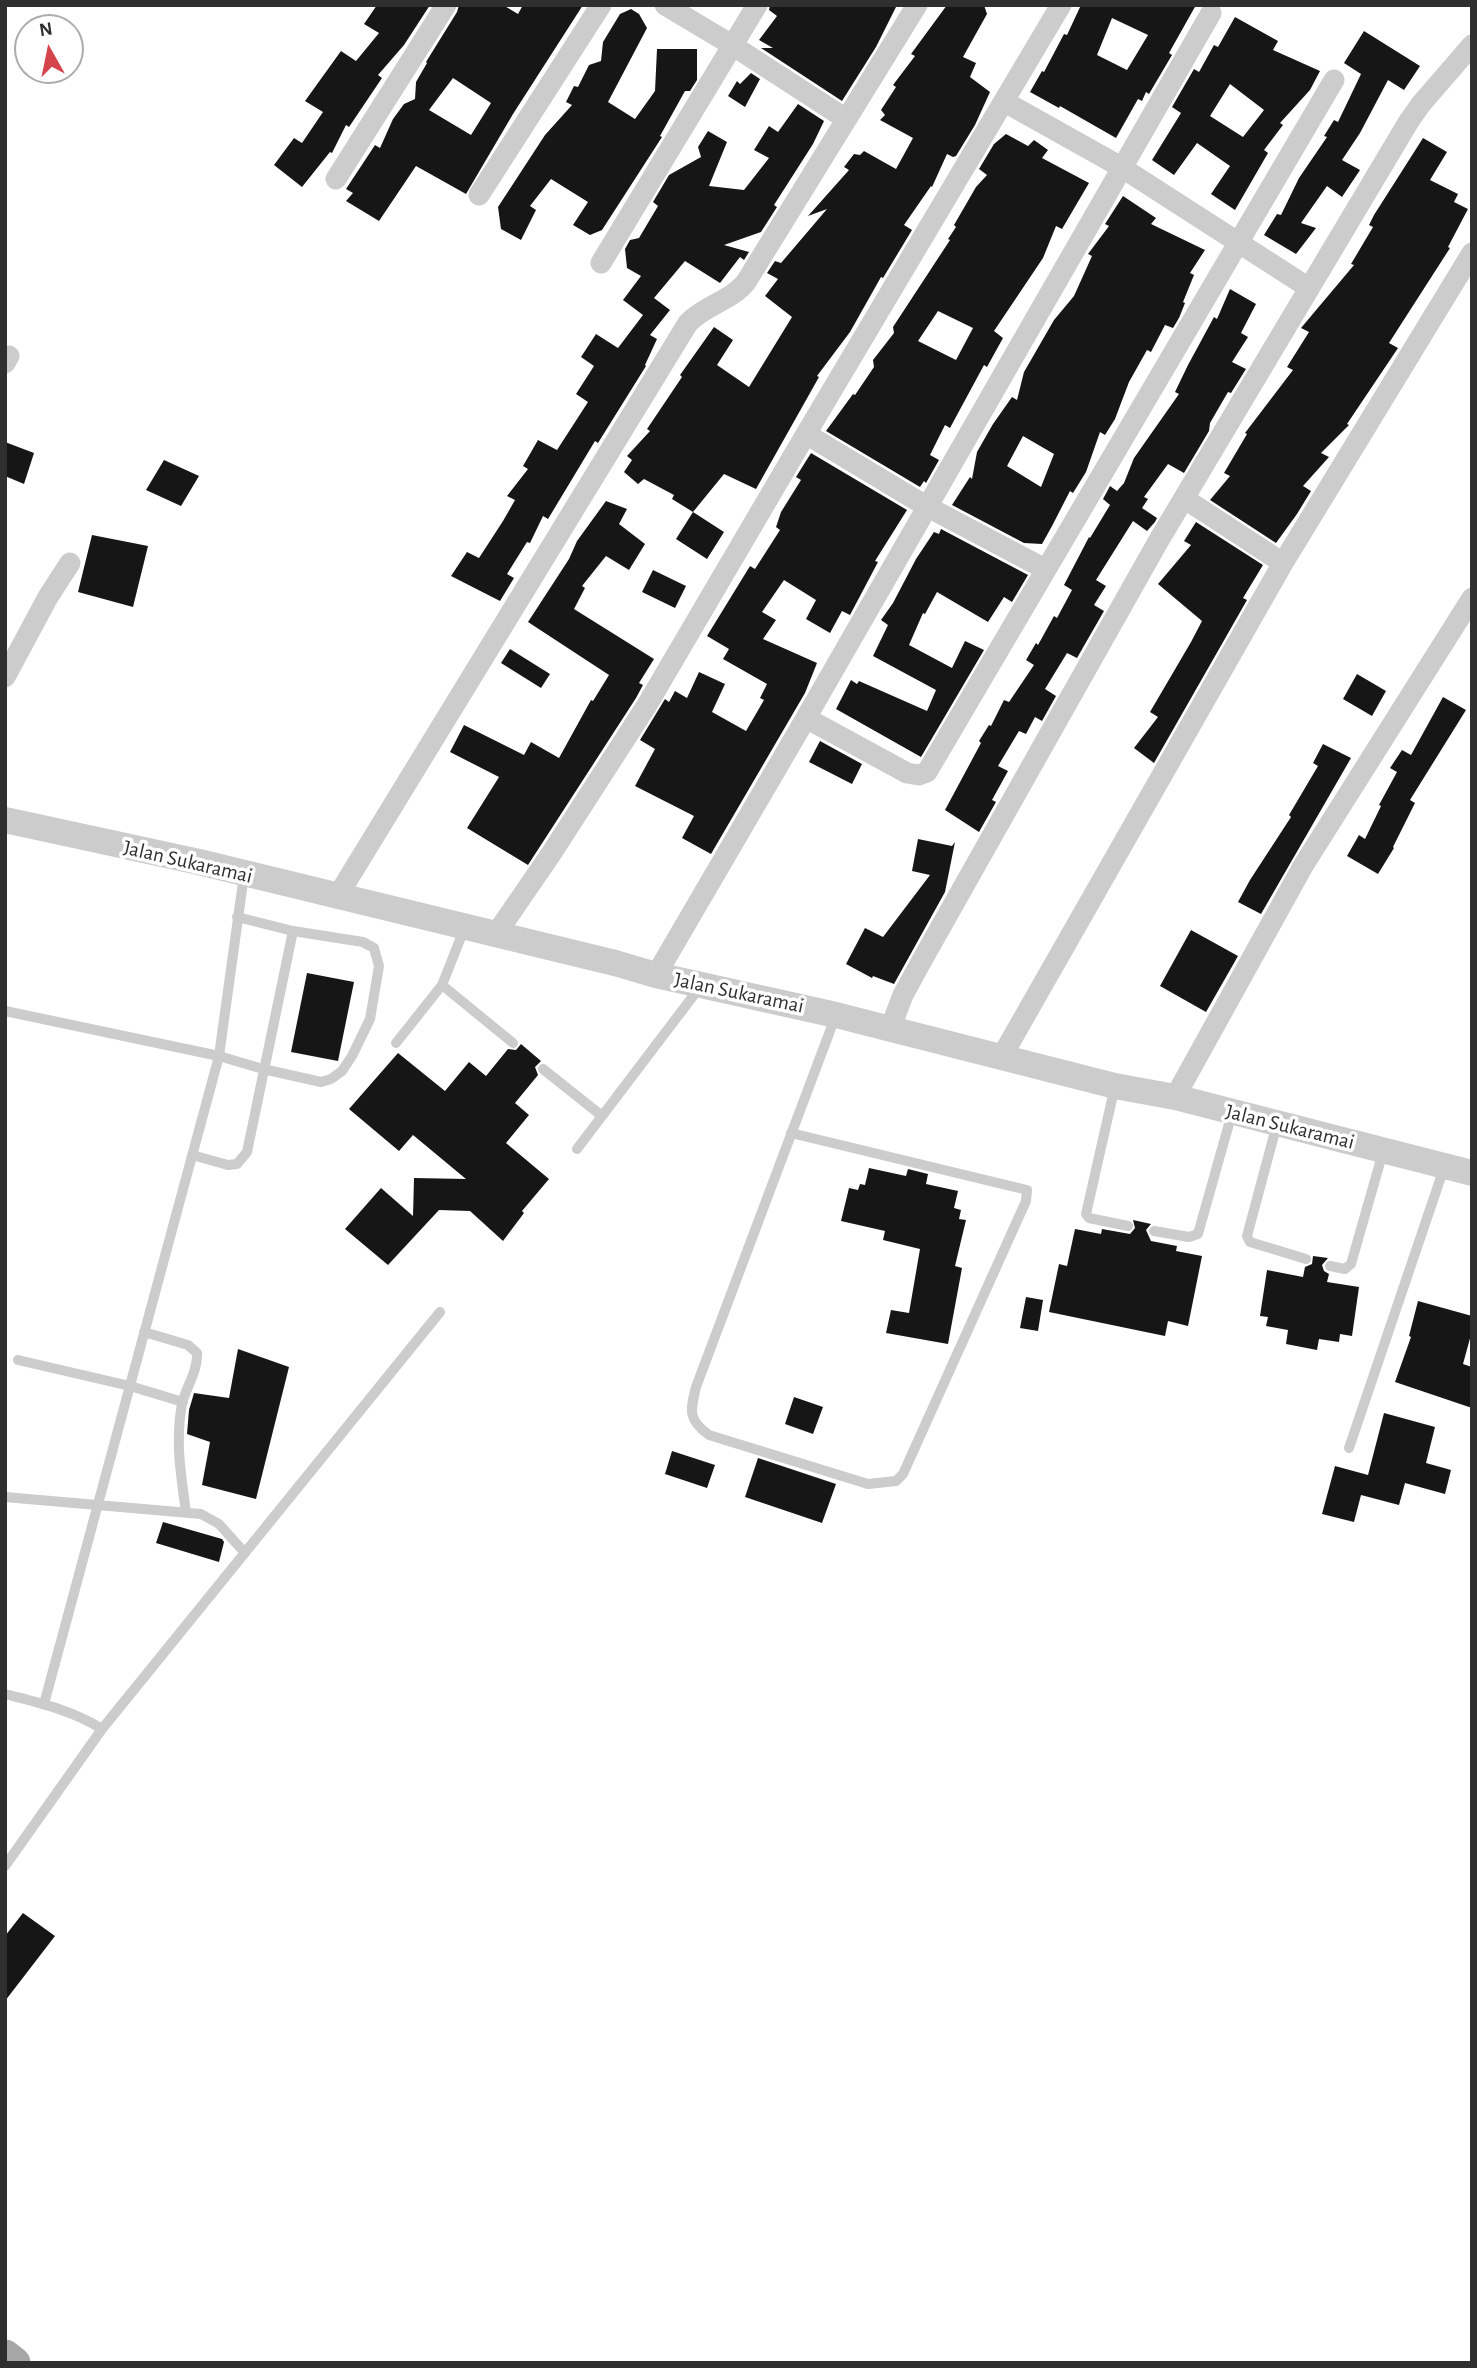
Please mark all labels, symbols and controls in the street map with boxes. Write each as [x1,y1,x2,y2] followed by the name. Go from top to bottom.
[14,14,84,84] north arrow
[38,19,54,40] text: N
[121,835,255,889] street label: Jalan Sukaramai
[672,967,806,1019] street label: Jalan Sukaramai
[1223,1099,1357,1155] street label: Jalan Sukaramai

